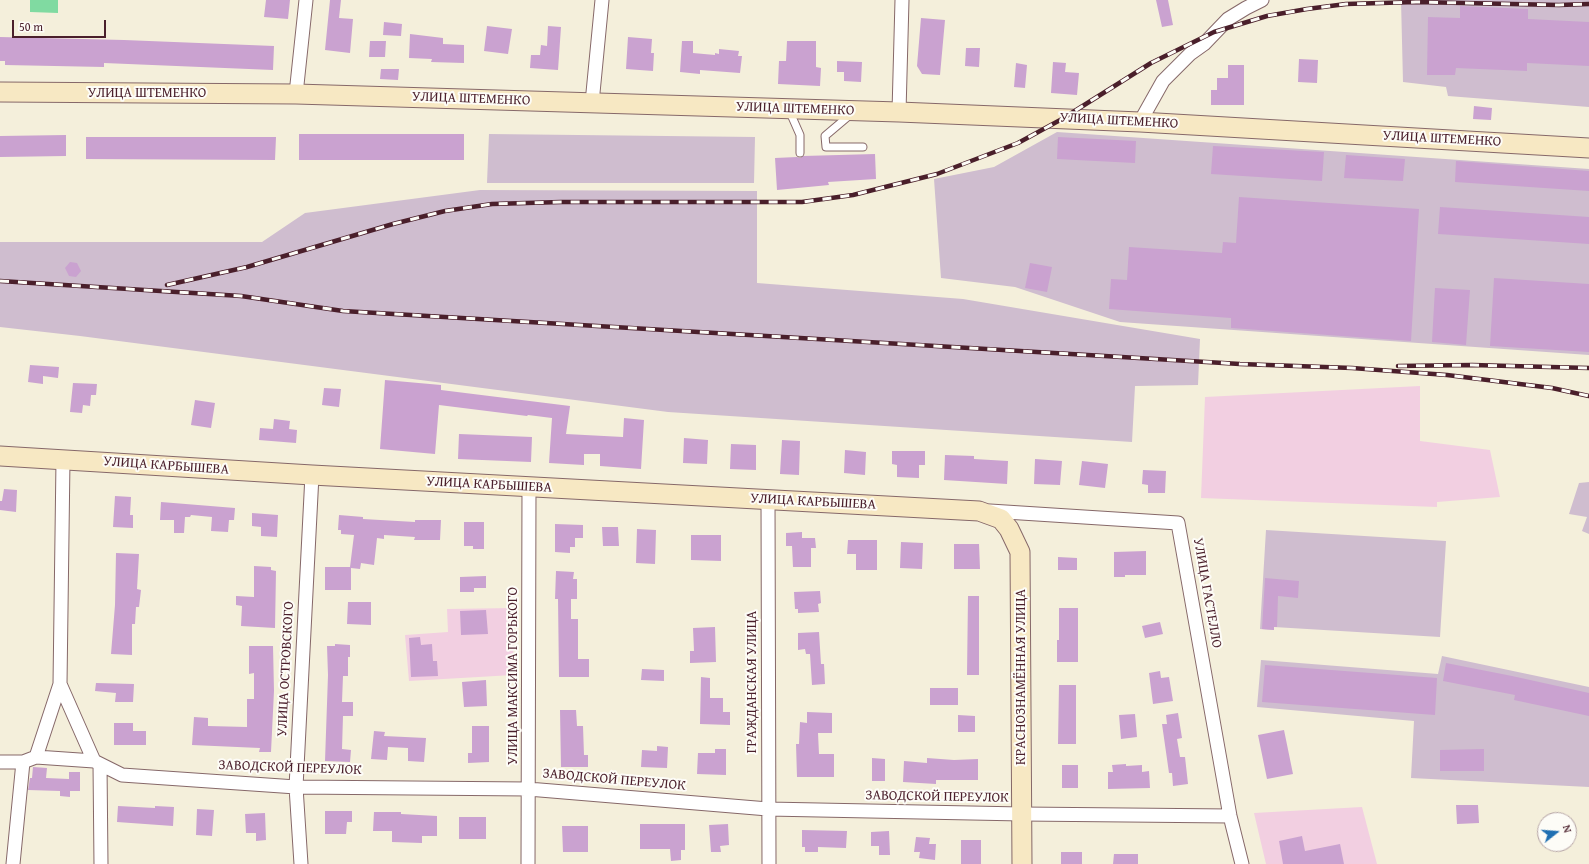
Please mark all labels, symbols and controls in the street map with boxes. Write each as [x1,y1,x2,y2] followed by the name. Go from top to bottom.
[14,12,108,38] scale bar
[19,18,43,35] text: 50 m
[88,85,206,101] street label: УЛИЦА ШТЕМЕНКО
[411,89,531,109] street label: УЛИЦА ШТЕМЕНКО
[735,99,855,119] street label: УЛИЦА ШТЕМЕНКО
[1059,110,1179,132] street label: УЛИЦА ШТЕМЕНКО
[1382,128,1502,150] street label: УЛИЦА ШТЕМЕНКО
[103,453,229,479] street label: УЛИЦА КАРБЫШЕВА
[426,473,552,497] street label: УЛИЦА КАРБЫШЕВА
[750,490,876,514] street label: УЛИЦА КАРБЫШЕВА
[1189,537,1225,649] street label: УЛИЦА ГАСТЕЛЛО
[505,587,521,765] street label: УЛИЦА МАКСИМА ГОРЬКОГО
[1013,589,1029,765] street label: КРАСНОЗНАМЁННАЯ УЛИЦА
[274,601,298,737] street label: УЛИЦА ОСТРОВСКОГО
[744,611,760,753] street label: ГРАЖДАНСКАЯ УЛИЦА
[218,757,362,779] street label: ЗАВОДСКОЙ ПЕРЕУЛОК
[542,765,686,795] street label: ЗАВОДСКОЙ ПЕРЕУЛОК
[865,787,1009,807] street label: ЗАВОДСКОЙ ПЕРЕУЛОК
[1537,812,1577,852] north arrow
[1559,823,1576,835] text: N

